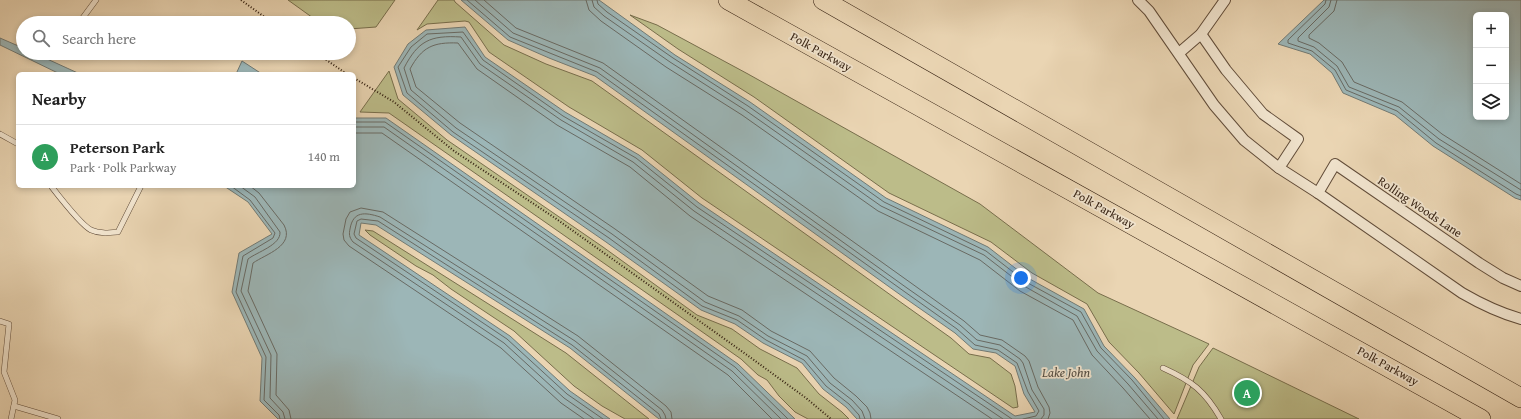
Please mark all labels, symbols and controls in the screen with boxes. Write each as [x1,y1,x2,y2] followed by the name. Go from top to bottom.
[1473,12,1509,120] map controls
[1473,12,1509,48] button: +
[16,16,356,60] search box
[30,27,52,49] icon: search
[62,28,136,49] text: Search here
[787,28,855,75] street label: Polk Parkway
[1473,48,1509,84] button: −
[1473,84,1509,120] button: layers
[32,86,86,111] text: Nearby
[70,137,164,158] text: Peterson Park
[41,147,49,166] text: A
[308,147,340,166] text: 140 m
[70,158,176,177] text: Park · Polk Parkway
[1375,172,1466,241] street label: Rolling Woods Lane
[1070,185,1138,232] street label: Polk Parkway
[1011,268,1031,288] your location
[1354,342,1422,389] street label: Polk Parkway
[1041,363,1091,382] water label: Lake John
[1234,378,1260,408] pin: A

